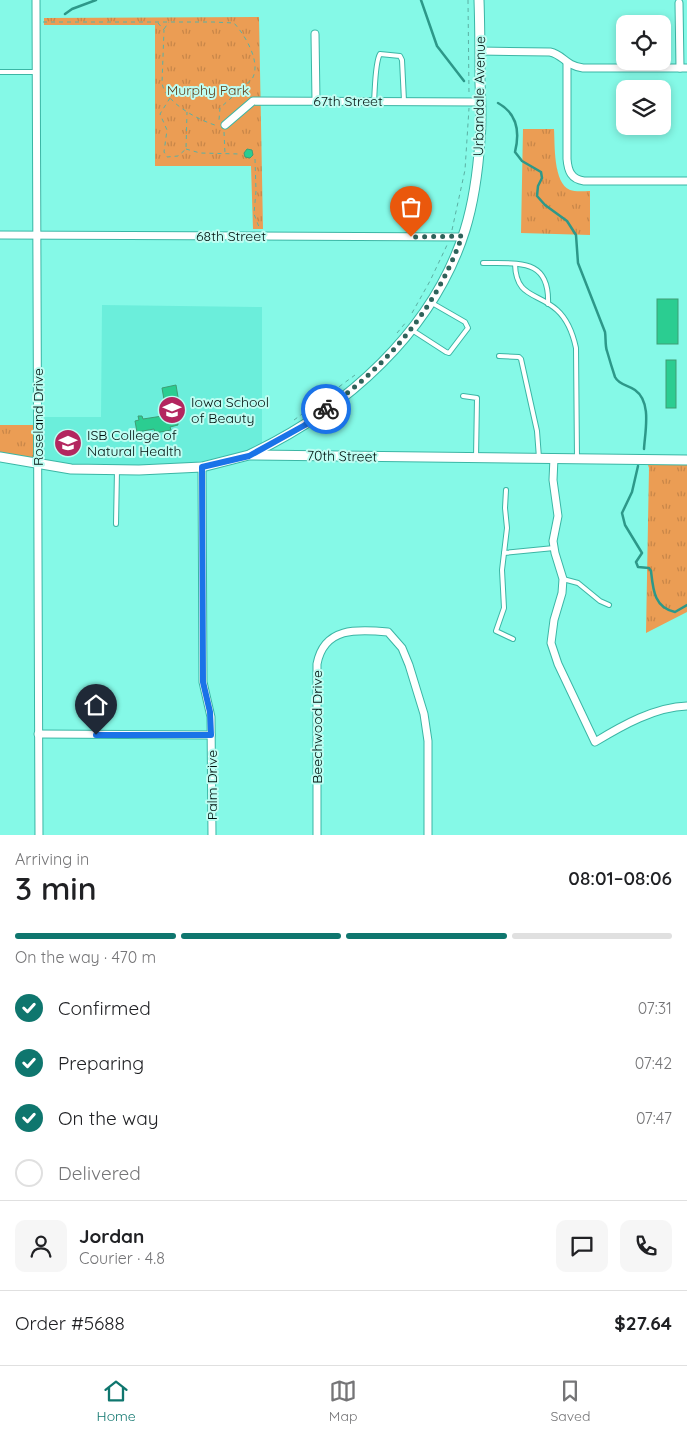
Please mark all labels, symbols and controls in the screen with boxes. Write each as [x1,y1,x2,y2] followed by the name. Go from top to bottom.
[616,15,671,135] map controls
[616,15,671,70] button: locate
[469,36,489,156] street label: Urbandale Avenue
[616,80,671,135] button: layers
[167,81,249,99] park label: Murphy Park
[313,92,383,110] street label: 67th Street
[390,186,432,237] pin
[397,193,425,221] icon: bag
[196,227,266,245] street label: 68th Street
[29,368,47,466] street label: Roseland Drive
[301,384,351,434] courier
[191,393,269,427] place label: Iowa School of Beauty
[157,395,187,425] school or university icon: Iowa School of Beauty
[312,395,340,423] icon: bike
[87,426,182,460] place label: ISB College of Natural Health
[53,428,83,458] school or university icon: ISB College of Natural Health
[307,446,378,466] street label: 70th Street
[308,670,326,784] street label: Beechwood Drive
[75,684,117,735] pin
[82,691,110,719] icon: home
[203,750,221,820] street label: Palm Drive
[15,849,89,869] text: Arriving in
[568,866,672,890] text: 08:01–08:06
[15,868,97,908] text: 3 min
[15,947,156,967] text: On the way · 470 m
[15,994,43,1022] icon: check
[58,996,151,1020] text: Confirmed
[638,998,672,1018] text: 07:31
[15,1049,43,1077] icon: check
[58,1051,144,1075] text: Preparing
[635,1053,672,1073] text: 07:42
[15,1104,43,1132] icon: check
[58,1106,159,1130] text: On the way
[636,1108,672,1128] text: 07:47
[58,1161,141,1185] text: Delivered
[15,1220,67,1272] button: person
[556,1220,608,1272] button: chat
[620,1220,672,1272] button: phone
[79,1224,144,1248] text: Jordan
[79,1248,165,1268] text: Courier · 4.8
[15,1311,125,1335] text: Order #5688
[614,1311,672,1335] text: $27.64
[97,1377,136,1425] tab: Home
[329,1377,357,1425] tab: Map
[551,1377,590,1425] tab: Saved

